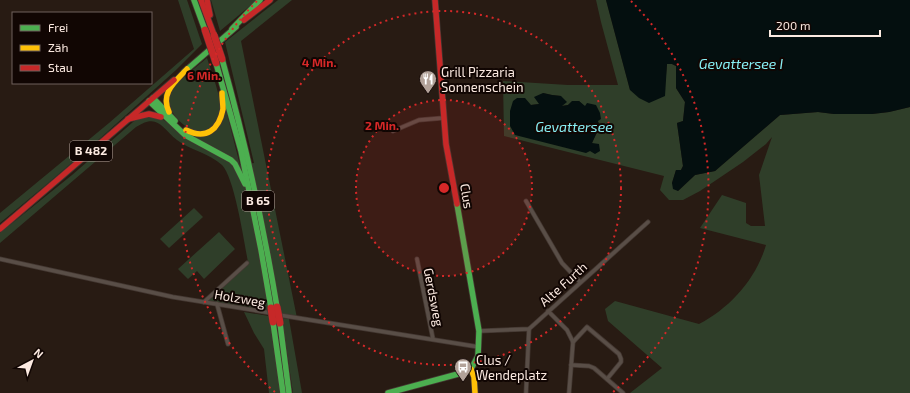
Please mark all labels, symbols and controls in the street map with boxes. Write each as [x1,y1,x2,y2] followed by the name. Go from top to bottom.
[12,12,152,84] legend
[770,12,880,38] scale bar
[776,18,810,32] text: 200 m
[48,20,68,34] text: Frei
[48,40,68,54] text: Zäh
[302,55,336,69] text: 4 Min.
[699,55,783,72] water label: Gevattersee I
[48,60,73,74] text: Stau
[441,64,524,95] place label: Grill Pizzaria Sonnenschein
[187,68,221,82] text: 6 Min.
[418,69,438,94] restaurant icon: Grill Pizzaria Sonnenschein
[365,118,399,132] text: 2 Min.
[535,118,613,135] water label: Gevattersee
[70,141,112,161] road number: B 482
[437,181,451,195] centre of rings
[457,182,477,210] street label: Clus
[242,191,274,211] road number: B 65
[536,258,590,310] street label: Alte Furth
[420,266,448,328] street label: Gerdsweg
[213,286,267,310] street label: Holzweg
[12,341,52,381] north arrow
[32,346,46,361] text: N
[476,352,547,383] place label: Clus / Wendeplatz
[453,357,473,382] bus stop icon: Clus / Wendeplatz

